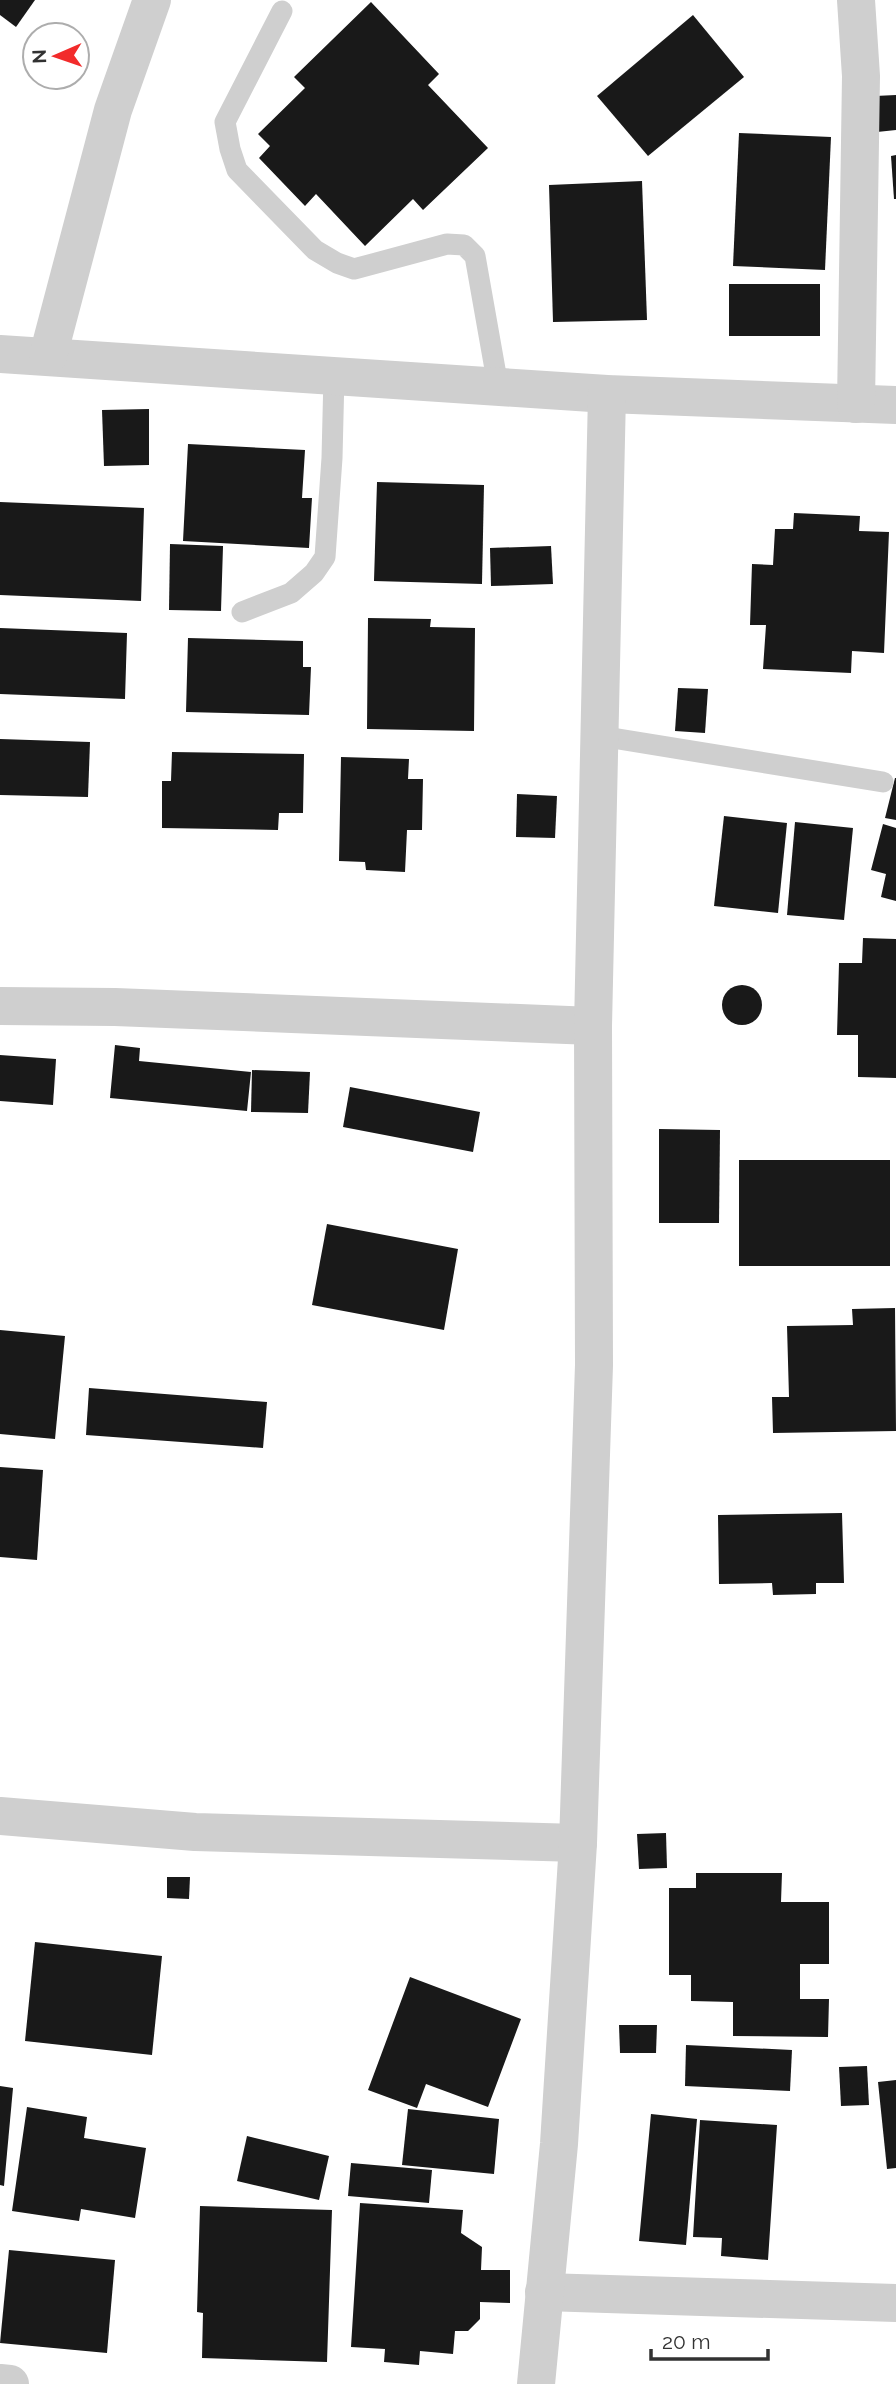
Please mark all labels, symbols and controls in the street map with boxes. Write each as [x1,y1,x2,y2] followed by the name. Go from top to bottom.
[21,21,91,91] north arrow
[28,49,50,64] text: N
[651,2318,768,2362] scale bar
[662,2329,710,2354] text: 20 m

